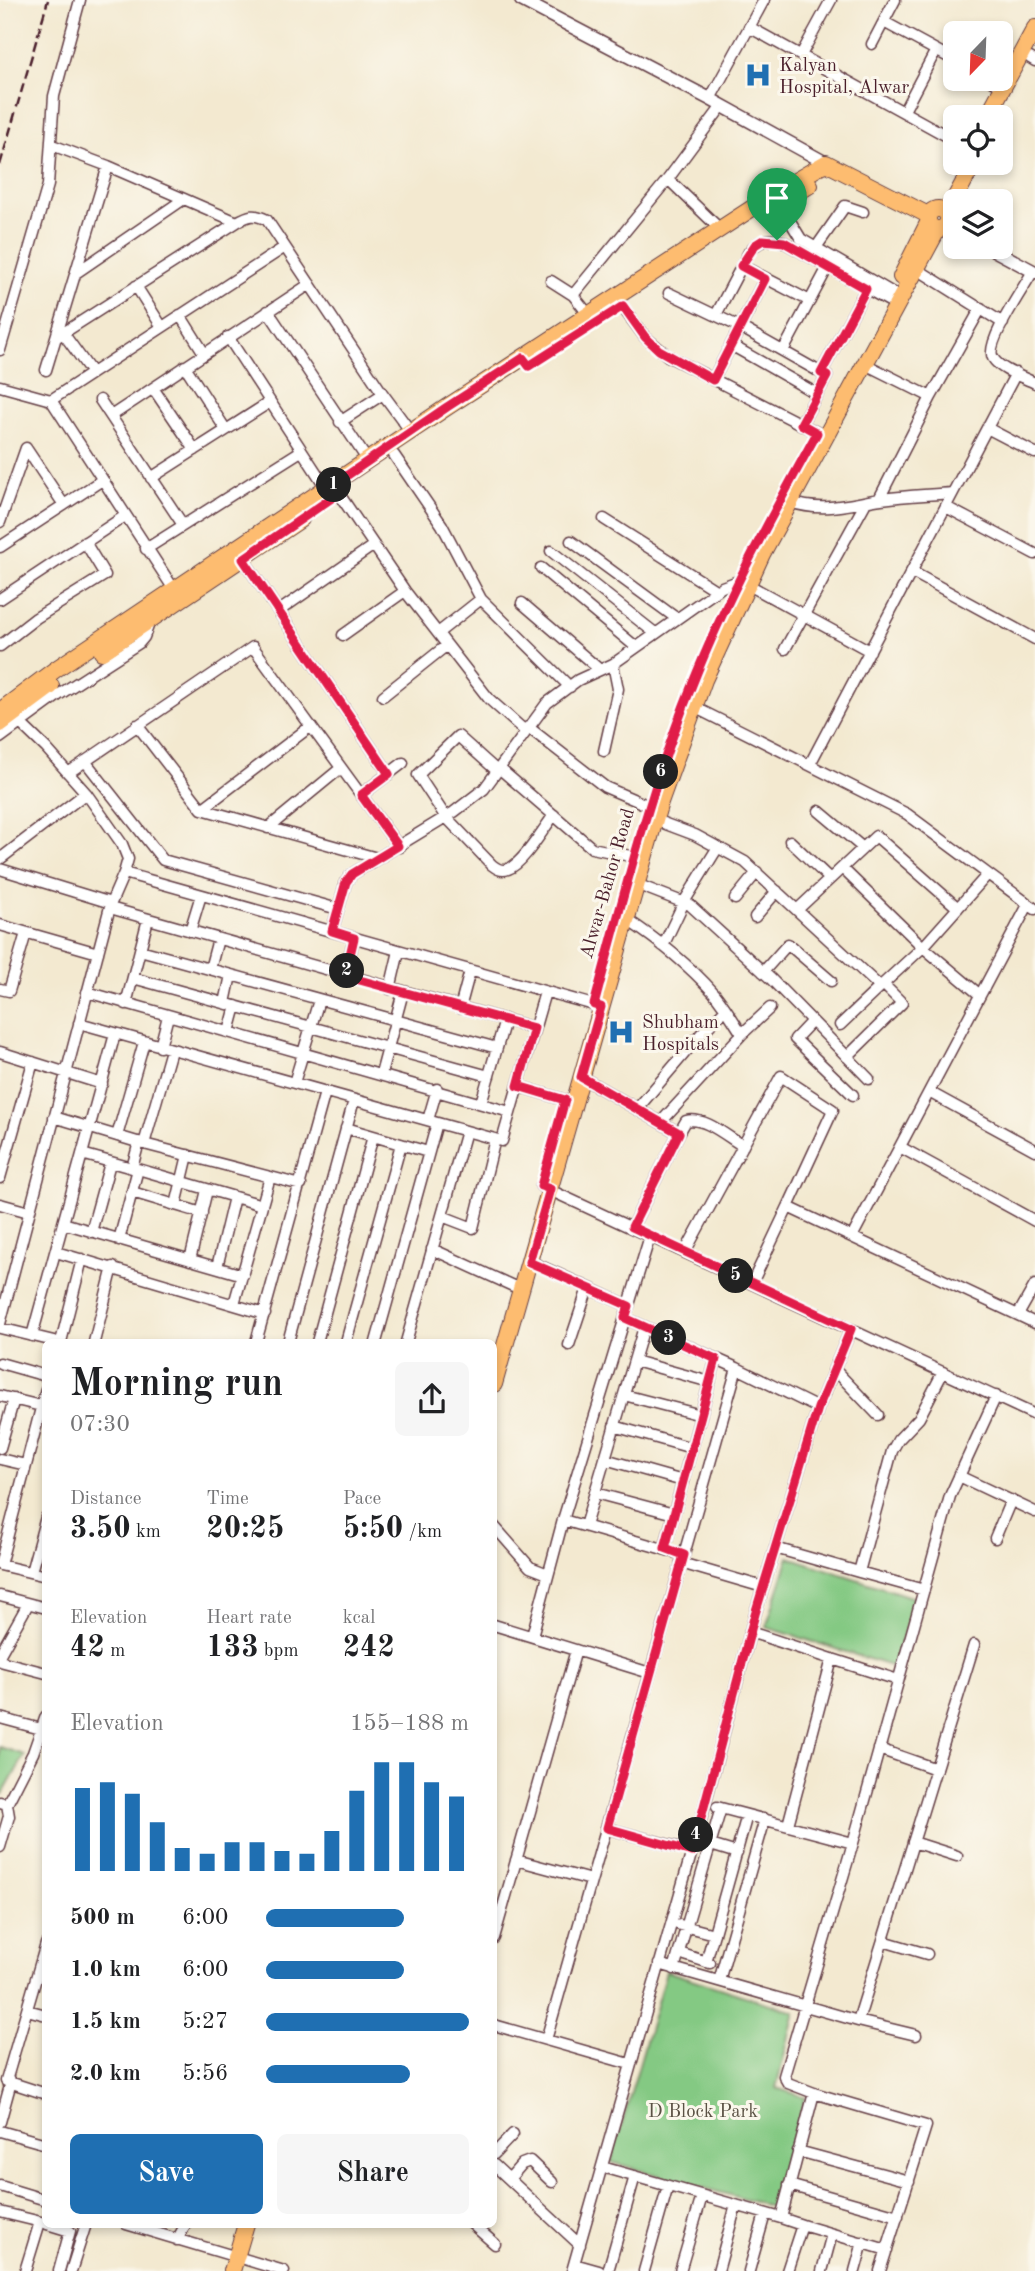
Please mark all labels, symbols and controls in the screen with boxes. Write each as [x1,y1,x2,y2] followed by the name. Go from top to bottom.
[943,21,1013,91] north arrow
[943,21,1013,259] map controls
[779,57,910,98] place label: Kalyan Hospital, Alwar
[743,60,773,90] hospital icon: Kalyan Hospital, Alwar
[943,105,1013,175] button: locate
[747,168,807,240] pin
[758,179,796,217] icon: arrive
[943,189,1013,259] button: layers
[316,468,352,503] pin: 1
[328,475,339,494] text: 1
[644,754,678,790] pin: 6
[655,762,666,781] text: 6
[578,806,639,961] street label: Alwar-Bahor Road
[330,954,364,988] pin: 2
[341,961,352,980] text: 2
[642,1014,719,1055] place label: Shubham Hospitals
[606,1017,636,1047] hospital icon: Shubham Hospitals
[718,1258,754,1294] pin: 5
[730,1266,741,1285] text: 5
[652,1320,686,1356] pin: 3
[663,1328,674,1347] text: 3
[395,1362,469,1436] button: share
[70,1366,283,1404] text: Morning run
[70,1413,130,1436] text: 07:30
[70,1490,142,1509] text: Distance
[206,1490,249,1509] text: Time
[343,1490,381,1509] text: Pace
[70,1514,131,1544] text: 3.50
[206,1514,284,1544] text: 20:25
[343,1514,403,1544] text: 5:50
[131,1523,161,1542] text: km
[403,1523,442,1542] text: /km
[70,1609,147,1628] text: Elevation
[206,1609,292,1628] text: Heart rate
[343,1609,375,1628] text: kcal
[70,1633,105,1663] text: 42
[206,1633,259,1663] text: 133
[343,1633,395,1663] text: 242
[105,1642,125,1661] text: m
[259,1642,299,1661] text: bpm
[70,1712,164,1735] text: Elevation
[350,1712,469,1735] text: 155–188 m
[678,1818,714,1853] pin: 4
[690,1825,701,1844] text: 4
[70,1906,135,1929] text: 500 m
[182,1906,228,1929] text: 6:00
[70,1958,141,1981] text: 1.0 km
[182,1958,228,1981] text: 6:00
[70,2010,141,2033] text: 1.5 km
[182,2010,228,2033] text: 5:27
[70,2062,141,2085] text: 2.0 km
[182,2062,228,2085] text: 5:56
[648,2103,758,2122] park label: D Block Park
[70,2134,263,2214] button: Save
[277,2134,469,2214] button: Share

